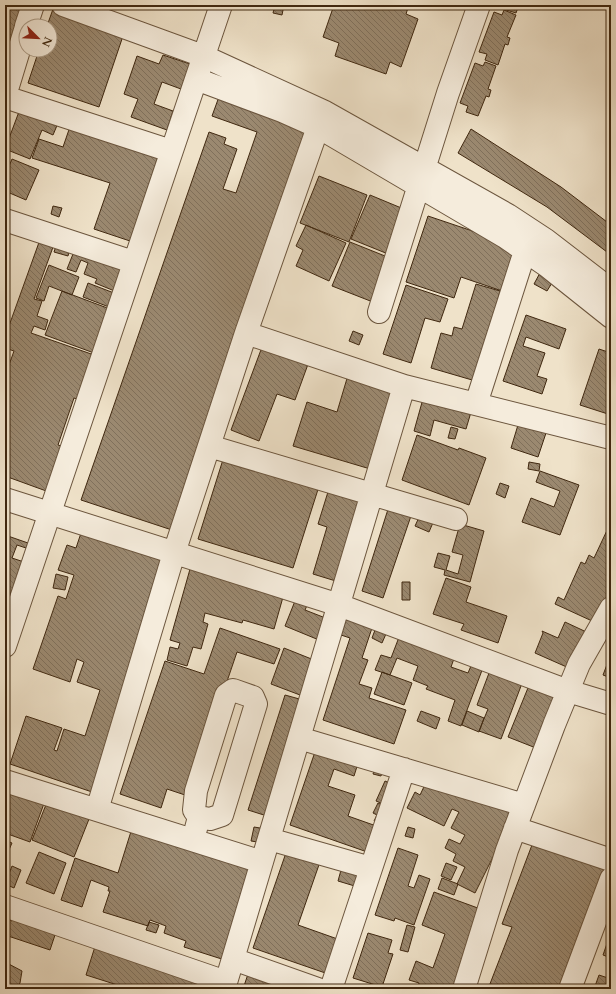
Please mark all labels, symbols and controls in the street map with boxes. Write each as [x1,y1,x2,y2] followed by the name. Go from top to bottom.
[18,18,58,58] north arrow
[38,34,55,50] text: N

